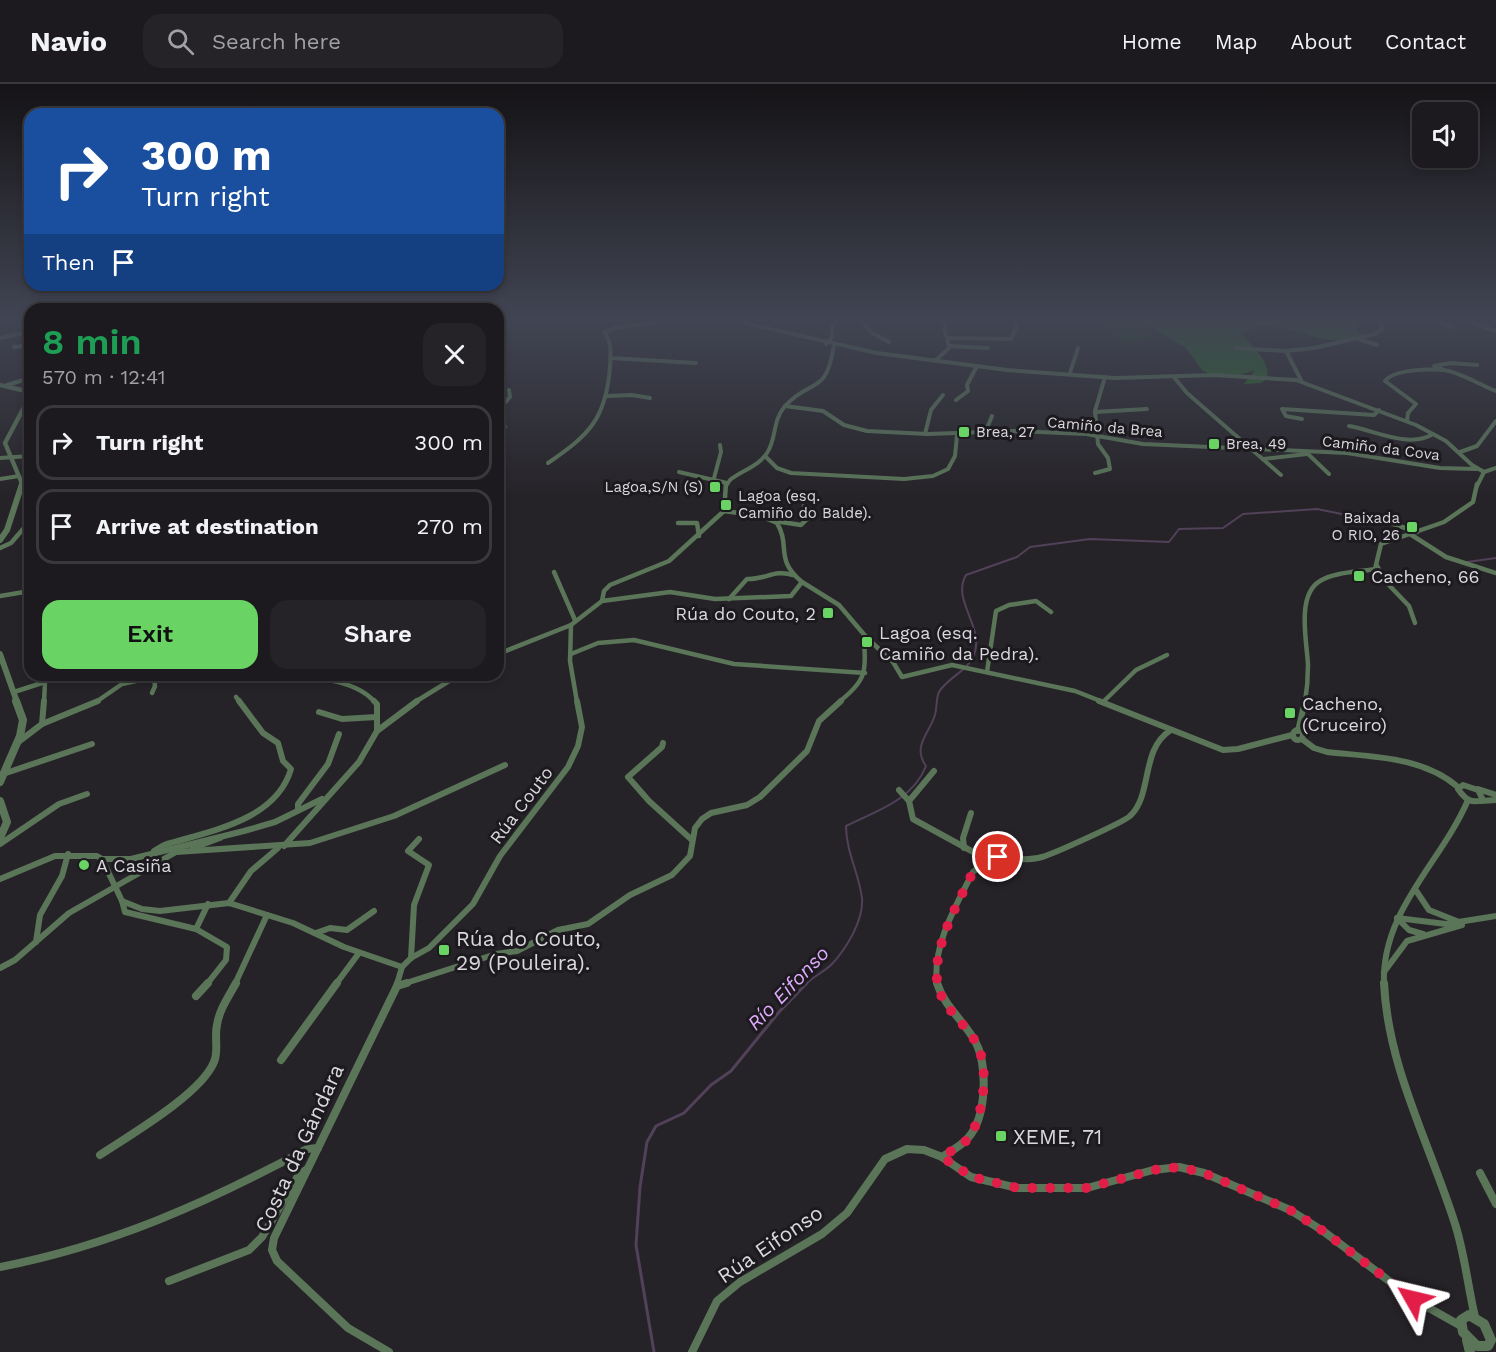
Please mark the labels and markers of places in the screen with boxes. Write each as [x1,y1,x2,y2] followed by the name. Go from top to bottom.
[976,423,1035,441] place label: Brea, 27
[957,425,971,439] marker: Brea, 27
[1226,435,1286,453] place label: Brea, 49
[1207,437,1221,451] marker: Brea, 49
[604,478,703,496] place label: Lagoa,S/N (S)
[708,480,722,494] marker: Lagoa,S/N (S)
[738,487,871,522] place label: Lagoa (esq. Camiño do Balde).
[719,498,733,512] marker: Lagoa (esq. Camiño do Balde).
[1332,509,1401,544] place label: Baixada O RIO, 26
[1405,520,1419,534] marker: Baixada O RIO, 26
[1371,566,1480,587] place label: Cacheno, 66
[1352,569,1366,583] marker: Cacheno, 66
[675,603,816,624] place label: Rúa do Couto, 2
[821,606,835,620] marker: Rúa do Couto, 2
[879,622,1039,664] place label: Lagoa (esq. Camiño da Pedra).
[860,635,874,649] marker: Lagoa (esq. Camiño da Pedra).
[1302,693,1387,735] place label: Cacheno, (Cruceiro)
[1283,706,1297,720] marker: Cacheno, (Cruceiro)
[972,831,1023,882] pin
[96,855,171,876] place label: A Casiña
[77,858,91,872] marker: A Casiña
[456,926,601,975] place label: Rúa do Couto, 29 (Pouleira).
[437,943,451,957] marker: Rúa do Couto, 29 (Pouleira).
[1013,1124,1102,1149] place label: XEME, 71
[994,1129,1008,1143] marker: XEME, 71

